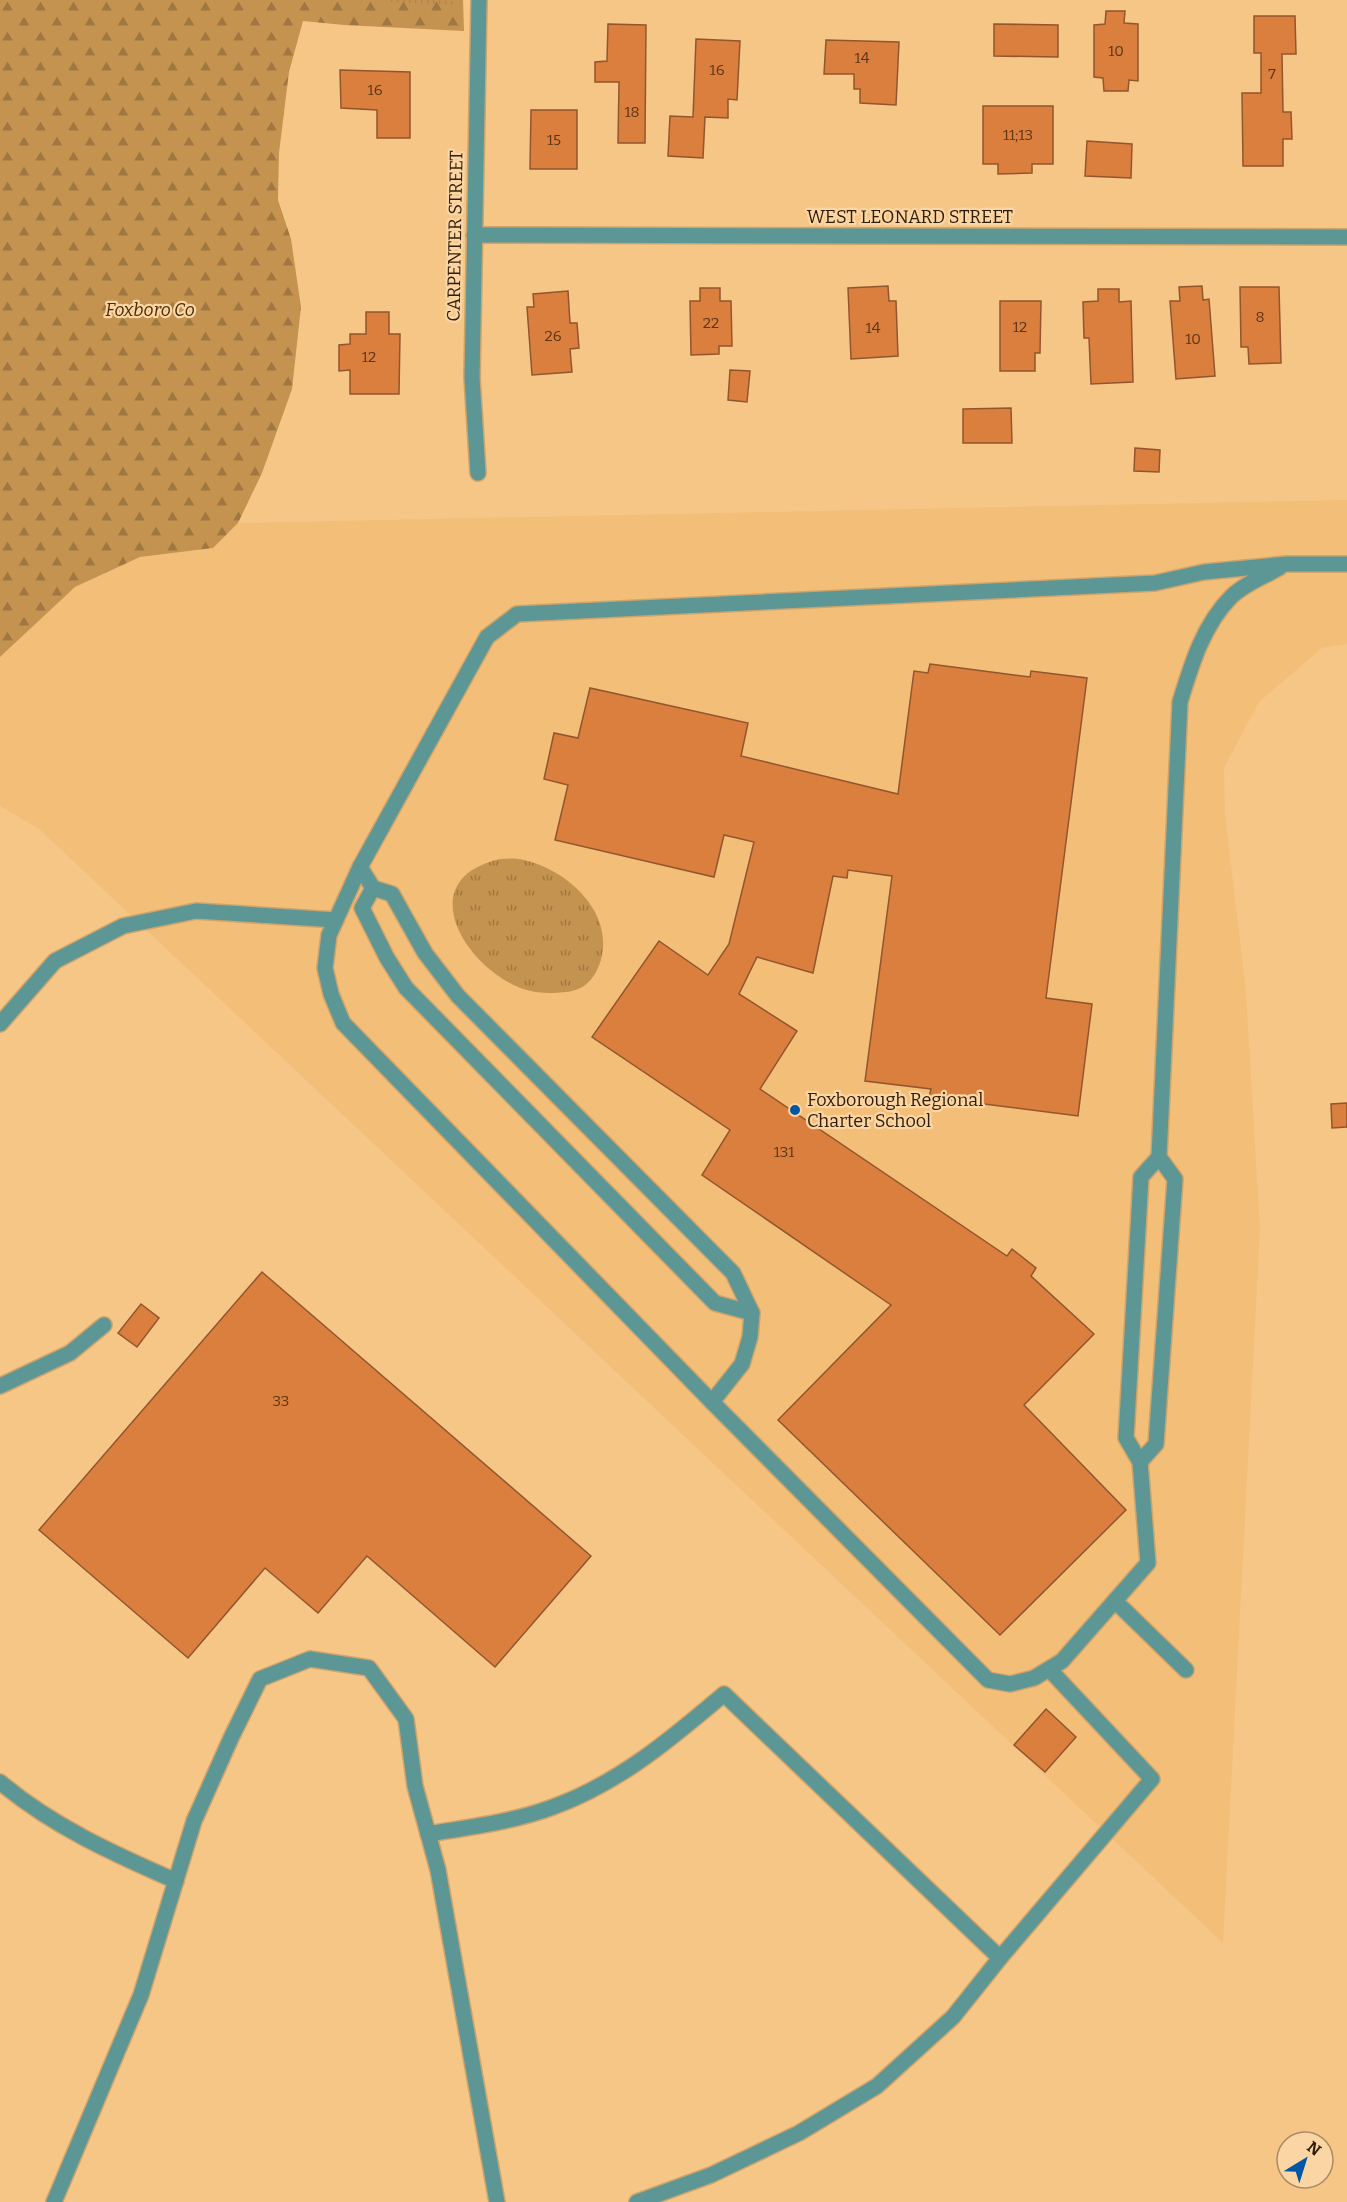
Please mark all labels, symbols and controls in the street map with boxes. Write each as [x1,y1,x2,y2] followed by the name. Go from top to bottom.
[1108,42,1124,60] house number: 10
[855,49,870,67] house number: 14
[710,61,725,79] house number: 16
[1268,65,1276,83] house number: 7
[368,81,383,99] house number: 16
[624,103,640,121] house number: 18
[1003,126,1033,144] house number: 11;13
[547,131,561,149] house number: 15
[443,150,468,322] street label: CARPENTER STREET
[807,206,1014,228] street label: WEST LEONARD STREET
[105,299,195,321] park label: Foxboro Co
[1255,308,1265,326] house number: 8
[703,314,719,332] house number: 22
[1013,318,1027,336] house number: 12
[866,319,881,337] house number: 14
[545,327,562,345] house number: 26
[1185,330,1201,348] house number: 10
[362,348,376,366] house number: 12
[807,1089,983,1132] place label: Foxborough Regional Charter School
[788,1103,802,1117] marker: Foxborough Regional Charter School
[774,1143,794,1161] house number: 131
[273,1392,289,1410] house number: 33
[1275,2130,1335,2190] north arrow
[1303,2137,1325,2160] text: N

